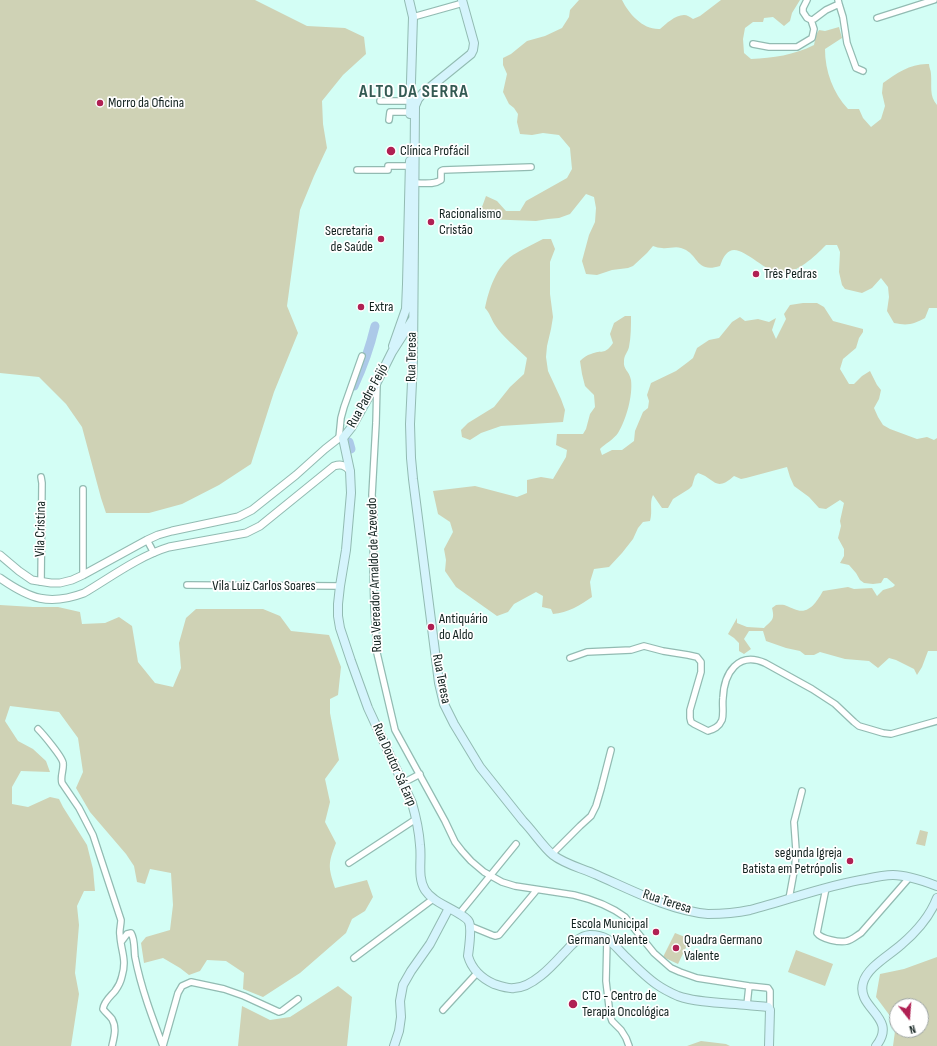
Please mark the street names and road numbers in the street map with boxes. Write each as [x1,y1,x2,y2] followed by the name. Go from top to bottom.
[403,332,421,382] street label: Rua Teresa
[344,361,392,431] street label: Rua Padre Feijó
[364,497,386,653] street label: Rua Vereador Arnaldo de Azevedo
[32,501,50,557] street label: Vila Cristina
[212,578,316,594] street label: Vila Luiz Carlos Soares
[428,653,454,705] street label: Rua Teresa
[368,721,420,809] street label: Rua Doutor Sá Earp
[641,886,693,918] street label: Rua Teresa

